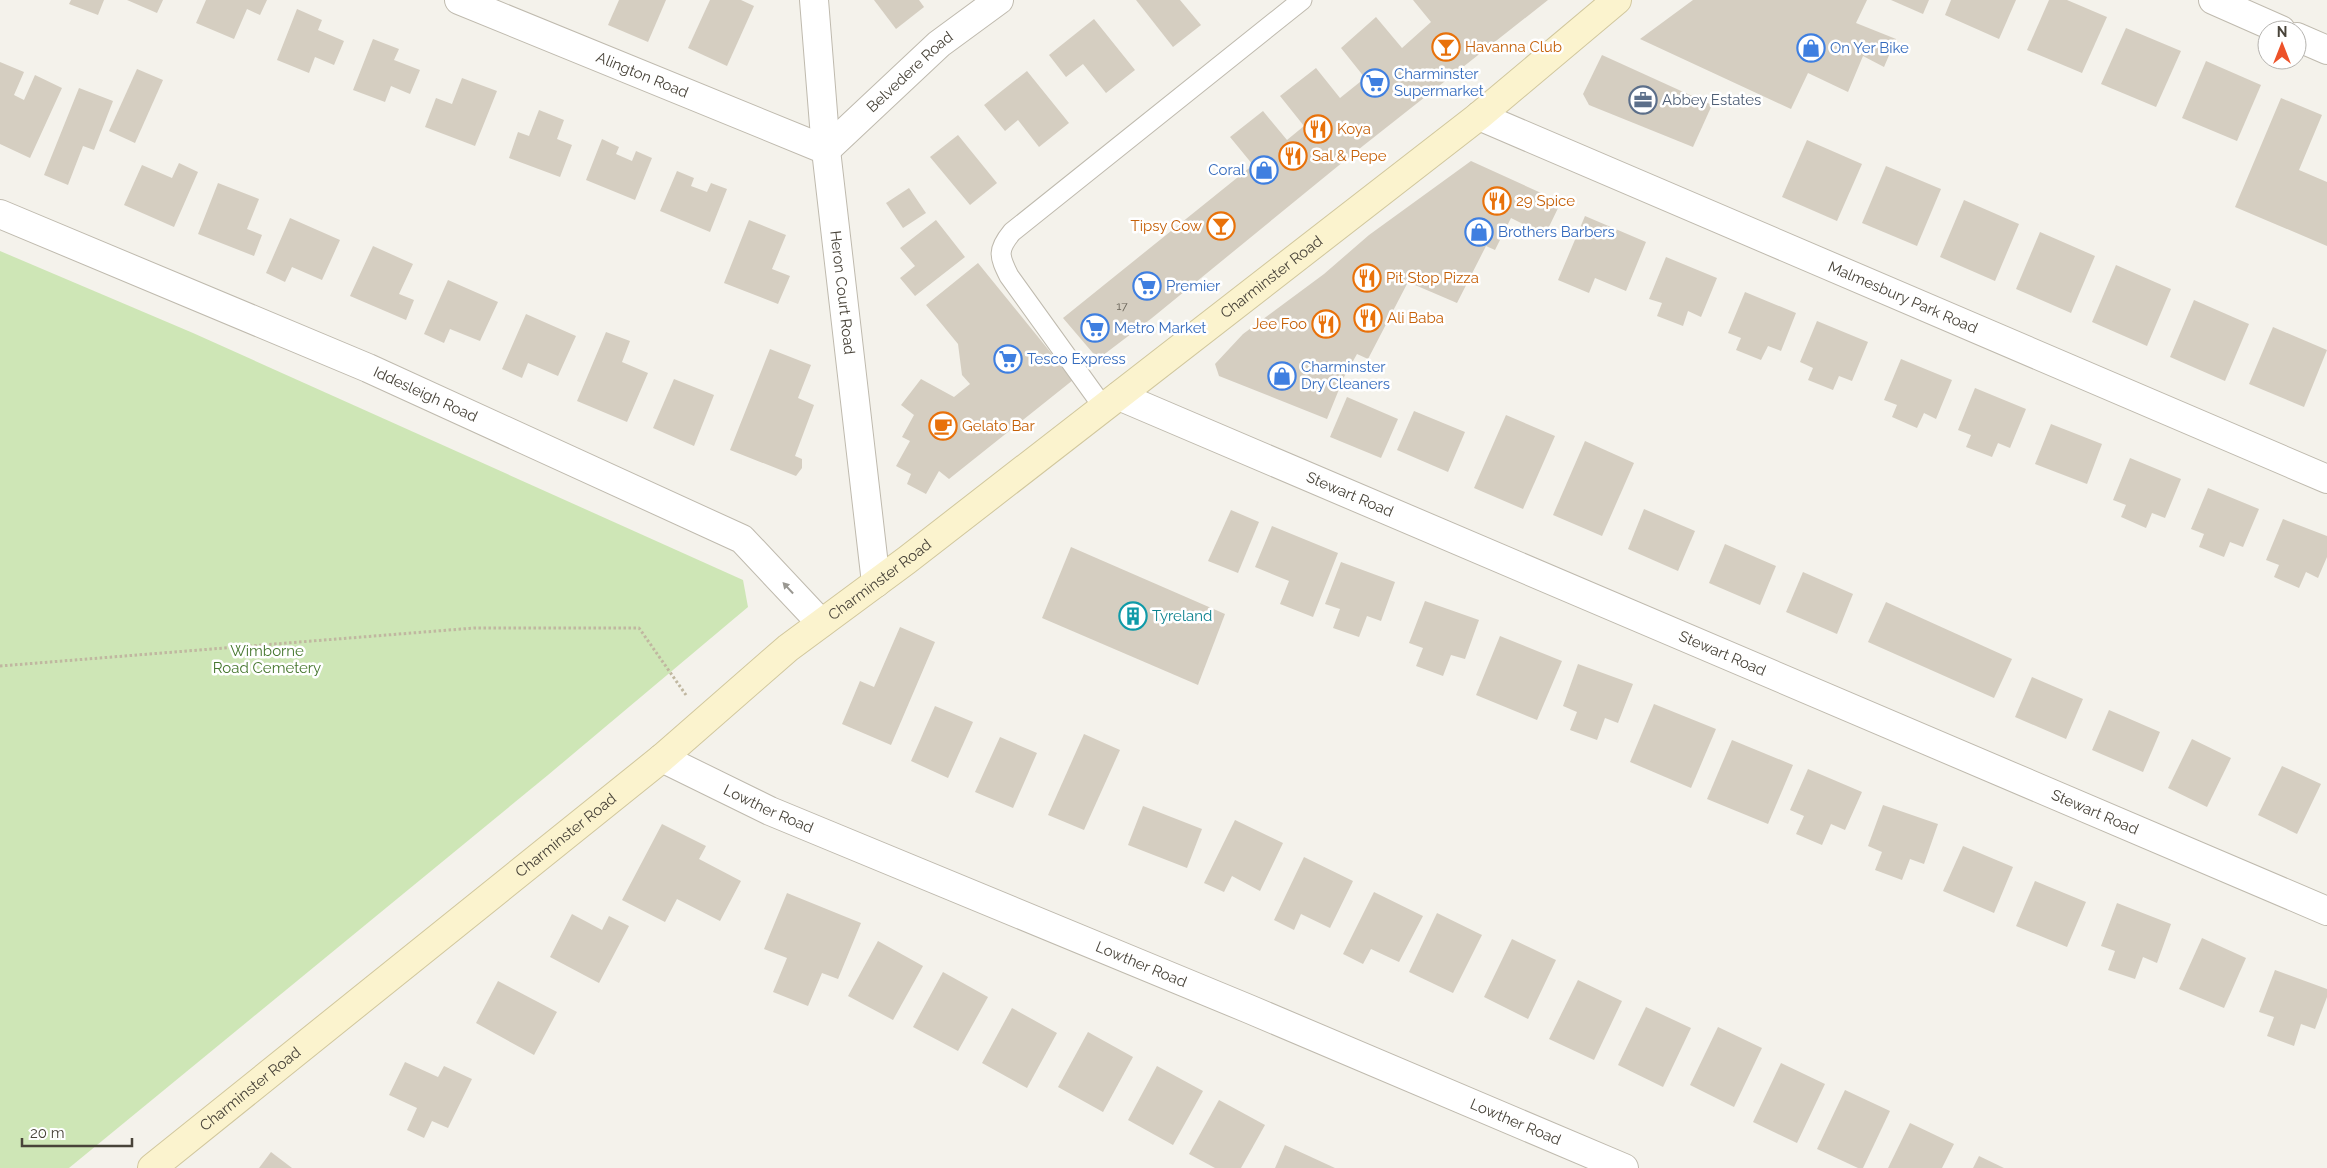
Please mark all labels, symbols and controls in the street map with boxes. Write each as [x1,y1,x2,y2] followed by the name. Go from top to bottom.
[2257,20,2307,70] north arrow
[2277,24,2287,40] text: N
[863,28,957,116] street label: Belvedere Road
[1431,32,1461,62] bar icon: Havanna Club
[1796,33,1826,63] shop icon: On Yer Bike
[1465,38,1562,56] place label: Havanna Club
[1830,39,1909,57] place label: On Yer Bike
[594,48,691,102] street label: Alington Road
[1394,65,1484,100] place label: Charminster Supermarket
[1360,68,1390,98] supermarket icon: Charminster Supermarket
[1628,85,1658,115] office icon: Abbey Estates
[1662,91,1761,109] place label: Abbey Estates
[1303,114,1333,144] restaurant icon: Koya
[1337,120,1371,138] place label: Koya
[1278,141,1308,171] restaurant icon: Sal & Pepe
[1312,147,1387,165] place label: Sal & Pepe
[1249,155,1279,185] shop icon: Coral
[1208,161,1246,179] place label: Coral
[1482,186,1512,216] restaurant icon: 29 Spice
[1516,192,1575,210] place label: 29 Spice
[1206,211,1236,241] bar icon: Tipsy Cow
[1131,217,1202,235] place label: Tipsy Cow
[1464,217,1494,247] shop icon: Brothers Barbers
[1498,223,1615,241] place label: Brothers Barbers
[826,230,859,356] street label: Heron Court Road
[1217,232,1326,322] street label: Charminster Road
[1825,258,1980,337] street label: Malmesbury Park Road
[1352,263,1382,293] restaurant icon: Pit Stop Pizza
[1386,269,1479,287] place label: Pit Stop Pizza
[1132,271,1162,301] supermarket icon: Premier
[1166,277,1221,295] place label: Premier
[1116,299,1128,313] house number: 17
[1353,303,1383,333] restaurant icon: Ali Baba
[1311,309,1341,339] restaurant icon: Jee Foo
[1387,309,1444,327] place label: Ali Baba
[1080,313,1110,343] supermarket icon: Metro Market
[1252,315,1307,333] place label: Jee Foo
[1114,319,1206,337] place label: Metro Market
[993,344,1023,374] supermarket icon: Tesco Express
[1027,350,1126,368] place label: Tesco Express
[1301,358,1390,393] place label: Charminster Dry Cleaners
[1267,361,1297,391] shop icon: Charminster Dry Cleaners
[370,363,480,426] street label: Iddesleigh Road
[928,411,958,441] cafe icon: Gelato Bar
[962,417,1036,435] place label: Gelato Bar
[1304,468,1396,521] street label: Stewart Road
[825,535,935,624] street label: Charminster Road
[782,582,794,594] one-way arrow
[1118,601,1148,631] building icon: Tyreland
[1152,607,1212,625] place label: Tyreland
[1676,627,1769,680] street label: Stewart Road
[213,642,321,677] park label: Wimborne Road Cemetery
[721,781,816,837] street label: Lowther Road
[2049,786,2141,839] street label: Stewart Road
[512,789,620,881] street label: Charminster Road
[1093,938,1189,991] street label: Lowther Road
[196,1043,304,1135] street label: Charminster Road
[1467,1095,1564,1149] street label: Lowther Road
[22,1116,132,1148] scale bar
[30,1124,65,1142] text: 20 m

